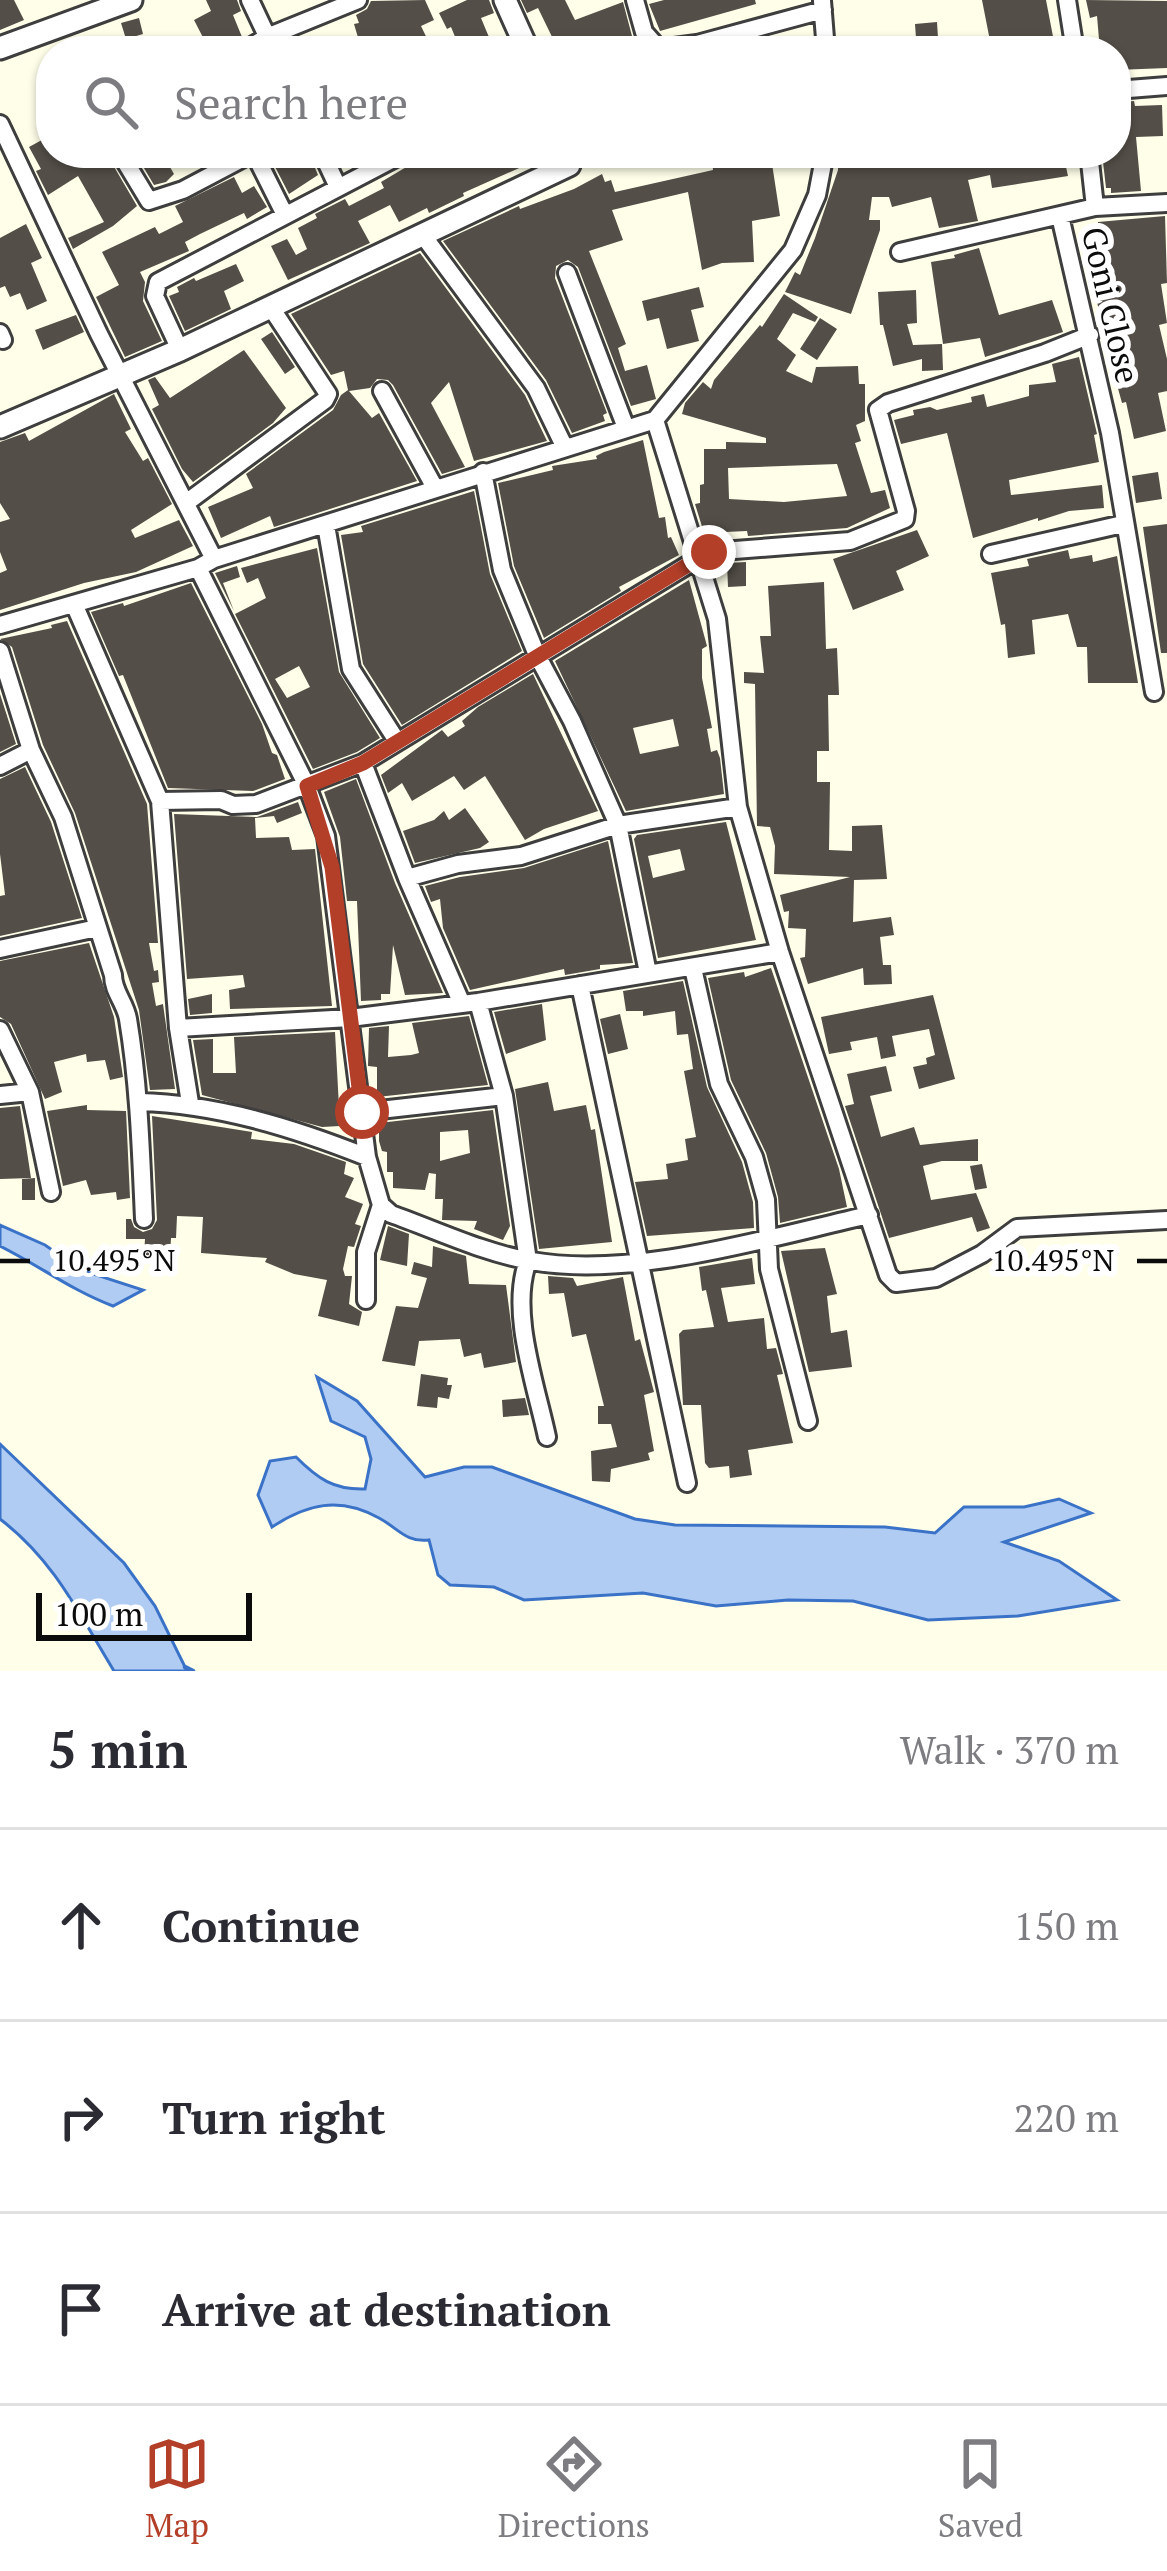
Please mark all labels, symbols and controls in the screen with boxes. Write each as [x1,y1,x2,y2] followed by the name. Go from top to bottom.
[36,36,1131,168] search box
[78,69,144,135] icon: search
[174,72,408,132] text: Search here
[1073,223,1150,387] street label: Goni Close
[682,525,736,579] route end
[335,1085,389,1139] route start
[53,1240,176,1280] text: 10.495°N
[992,1240,1115,1280] text: 10.495°N
[36,1587,252,1640] scale bar
[54,1592,143,1635] text: 100 m
[48,1715,188,1783] text: 5 min
[900,1723,1119,1775] text: Walk · 370 m
[48,1892,114,1958] icon: ahead
[162,1895,360,1955] text: Continue
[1014,1899,1119,1951] text: 150 m
[48,2084,114,2150] icon: right
[162,2087,386,2147] text: Turn right
[1014,2091,1119,2143] text: 220 m
[48,2276,114,2342] icon: arrive
[162,2279,611,2339] text: Arrive at destination
[144,2431,210,2546] tab: Map
[498,2431,650,2546] tab: Directions
[938,2431,1023,2546] tab: Saved

